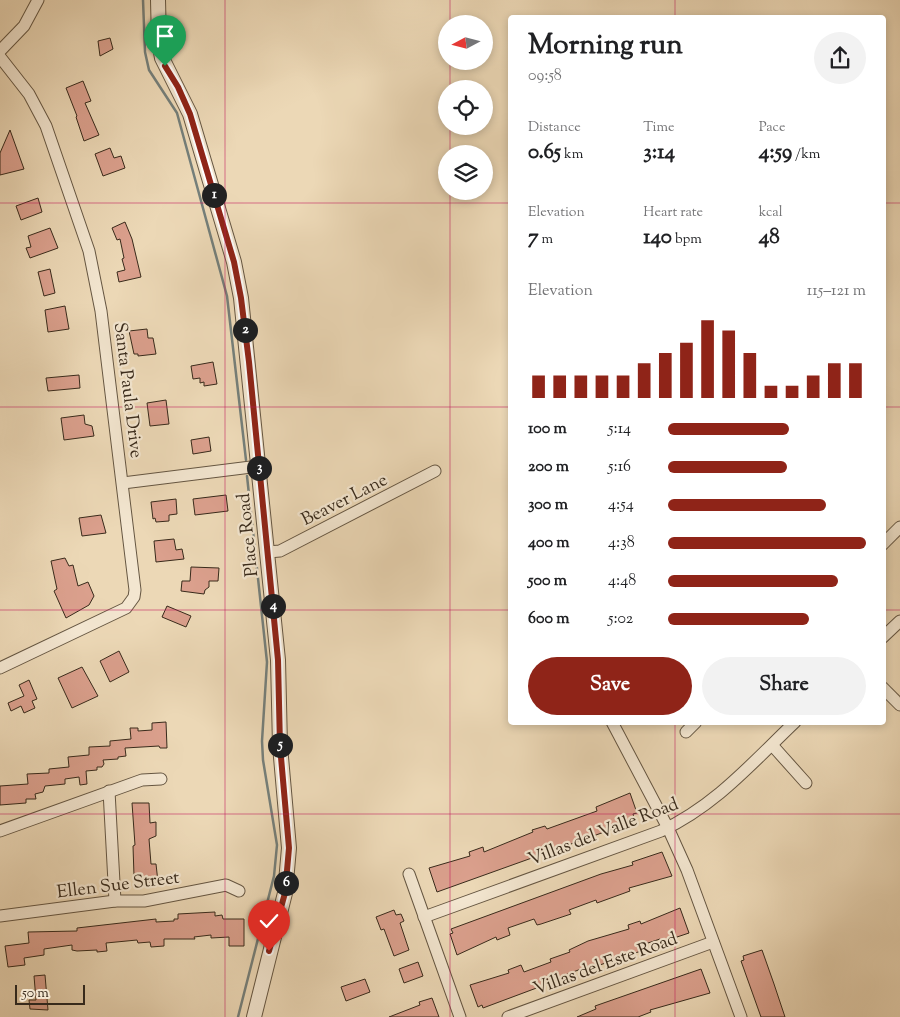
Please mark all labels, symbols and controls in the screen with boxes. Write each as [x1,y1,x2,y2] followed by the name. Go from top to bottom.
[144,15,186,66] pin
[438,15,492,70] north arrow
[438,15,493,200] map controls
[151,22,179,50] icon: arrive
[528,26,683,66] text: Morning run
[814,32,866,84] button: share
[528,65,562,88] text: 09:58
[438,80,493,135] button: locate
[528,118,581,138] text: Distance
[643,118,674,138] text: Time
[759,118,785,138] text: Pace
[528,138,561,168] text: 0.65
[643,138,675,168] text: 3:14
[759,138,792,168] text: 4:59
[438,145,493,200] button: layers
[561,145,583,165] text: km
[792,145,820,165] text: /km
[202,182,226,208] pin: 1
[212,185,217,205] text: 1
[528,203,585,223] text: Elevation
[643,203,703,223] text: Heart rate
[759,203,783,223] text: kcal
[528,223,539,253] text: 7
[643,223,672,253] text: 140
[759,223,780,253] text: 48
[539,230,553,250] text: m
[672,230,702,250] text: bpm
[528,280,593,303] text: Elevation
[807,280,866,303] text: 115–121 m
[232,318,258,342] pin: 2
[242,320,249,340] text: 2
[106,321,148,460] street label: Santa Paula Drive
[528,418,567,441] text: 100 m
[608,418,631,441] text: 5:14
[246,456,272,480] pin: 3
[528,456,569,479] text: 200 m
[608,456,631,479] text: 5:16
[257,458,262,478] text: 3
[297,468,393,534] street label: Beaver Lane
[232,492,266,578] street label: Place Road
[528,494,568,517] text: 300 m
[608,494,634,517] text: 4:54
[528,532,570,555] text: 400 m
[608,532,635,555] text: 4:38
[528,570,567,593] text: 500 m
[608,570,636,593] text: 4:48
[260,594,286,618] pin: 4
[270,596,277,616] text: 4
[528,608,570,631] text: 600 m
[608,608,633,631] text: 5:02
[528,657,692,715] button: Save
[702,657,866,715] button: Share
[268,732,292,758] pin: 5
[278,735,283,755] text: 5
[525,792,683,874] street label: Villas del Valle Road
[55,866,181,906] street label: Ellen Sue Street
[274,870,298,896] pin: 6
[283,873,290,893] text: 6
[248,900,290,951] pin
[255,907,283,935] icon: check
[530,927,681,1003] street label: Villas del Este Road
[15,982,85,1005] scale bar
[22,984,49,1004] text: 50 m

